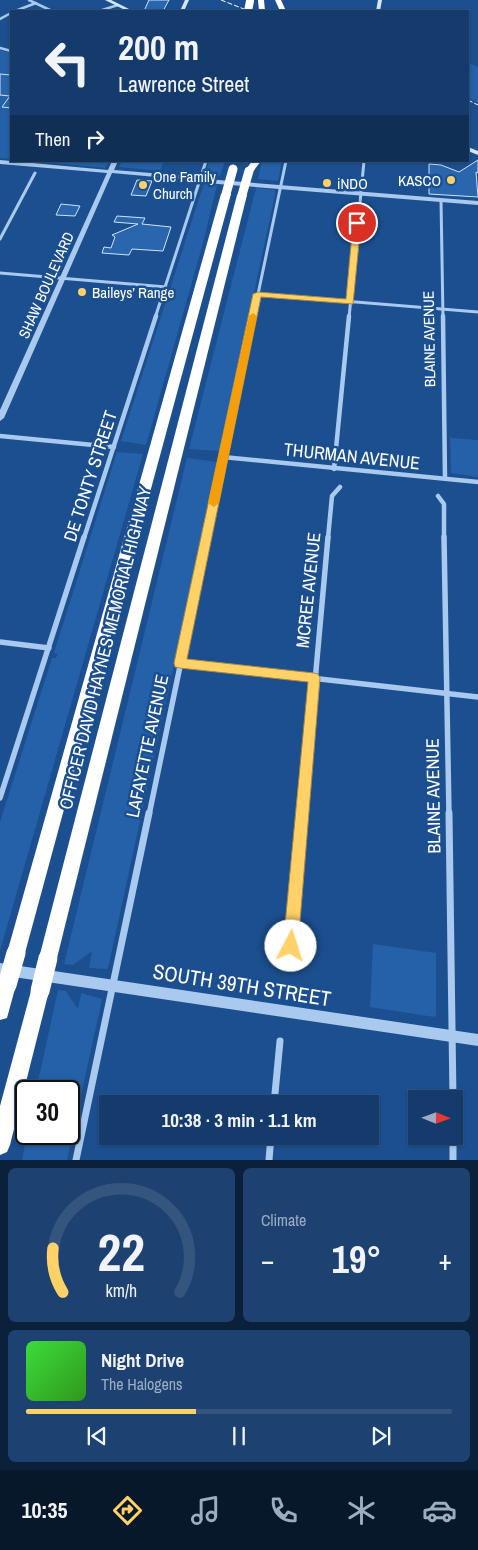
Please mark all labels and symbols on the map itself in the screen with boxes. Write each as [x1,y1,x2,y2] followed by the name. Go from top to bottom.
[153,166,217,204] place label: One Family Church
[398,170,441,191] place label: KASCO
[337,173,368,194] place label: iNDO
[445,174,457,186] marker: KASCO
[321,177,333,189] marker: iNDO
[137,179,149,191] marker: One Family Church
[336,202,378,244] pin
[13,228,79,342] street label: SHAW BOULEVARD
[92,282,174,303] place label: Baileys’ Range
[76,286,88,298] marker: Baileys’ Range
[418,291,440,387] street label: BLAINE AVENUE
[57,407,123,545] street label: DE TONTY STREET
[283,436,421,476] street label: THURMAN AVENUE
[53,484,157,812] street label: OFFICER DAVID HAYNES MEMORIAL HIGHWAY
[289,531,327,649] street label: MCREE AVENUE
[120,672,174,820] street label: LAFAYETTE AVENUE
[419,738,447,854] street label: BLAINE AVENUE
[264,919,316,971] position arrow
[151,957,334,1013] street label: SOUTH 39TH STREET
[15,1080,80,1145] speed limit sign: 30
[408,1090,462,1145] north arrow

